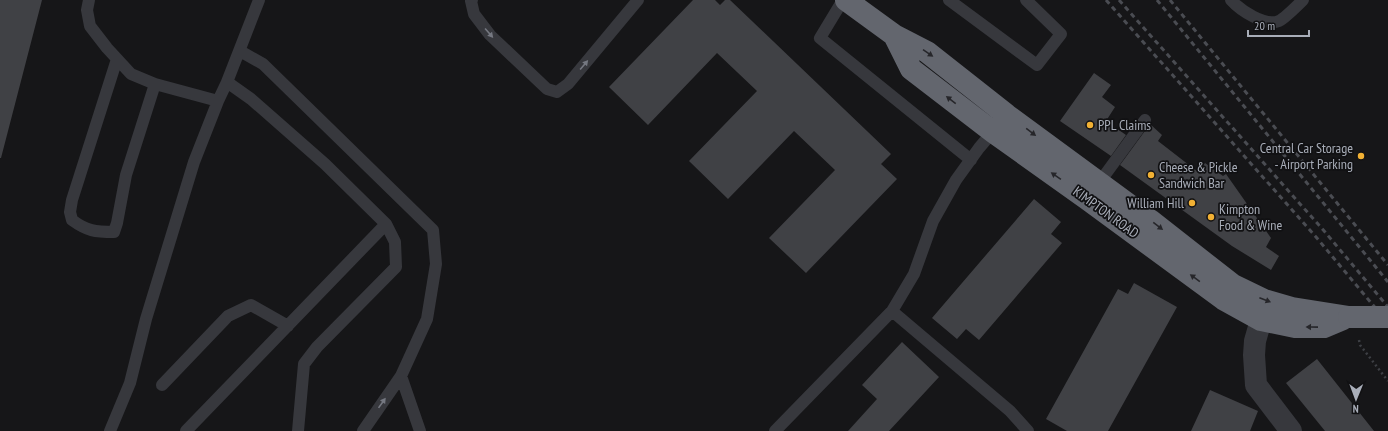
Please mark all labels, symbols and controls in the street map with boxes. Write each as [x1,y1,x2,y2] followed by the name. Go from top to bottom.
[1248,12,1309,38] scale bar
[1254,18,1275,33] text: 20 m
[484,28,494,38] one-way arrow
[923,49,933,57] one-way arrow
[580,59,588,70] one-way arrow
[945,95,956,104] one-way arrow
[1098,116,1151,134] place label: PPL Claims
[1085,120,1095,130] marker: PPL Claims
[1026,128,1037,137] one-way arrow
[1260,139,1353,173] place label: Central Car Storage - Airport Parking
[1356,151,1366,161] marker: Central Car Storage - Airport Parking
[1159,158,1238,192] place label: Cheese & Pickle Sandwich Bar
[1146,170,1156,180] marker: Cheese & Pickle Sandwich Bar
[1050,172,1061,180] one-way arrow
[1070,182,1142,242] street label: KIMPTON ROAD
[1127,194,1185,212] place label: William Hill
[1187,198,1197,208] marker: William Hill
[1219,200,1282,234] place label: Kimpton Food & Wine
[1206,212,1216,222] marker: Kimpton Food & Wine
[1153,222,1164,231] one-way arrow
[1189,274,1200,282] one-way arrow
[1259,297,1271,303] one-way arrow
[1305,324,1318,330] one-way arrow
[1336,379,1376,419] north arrow
[378,398,386,409] one-way arrow
[1353,402,1359,416] text: N

